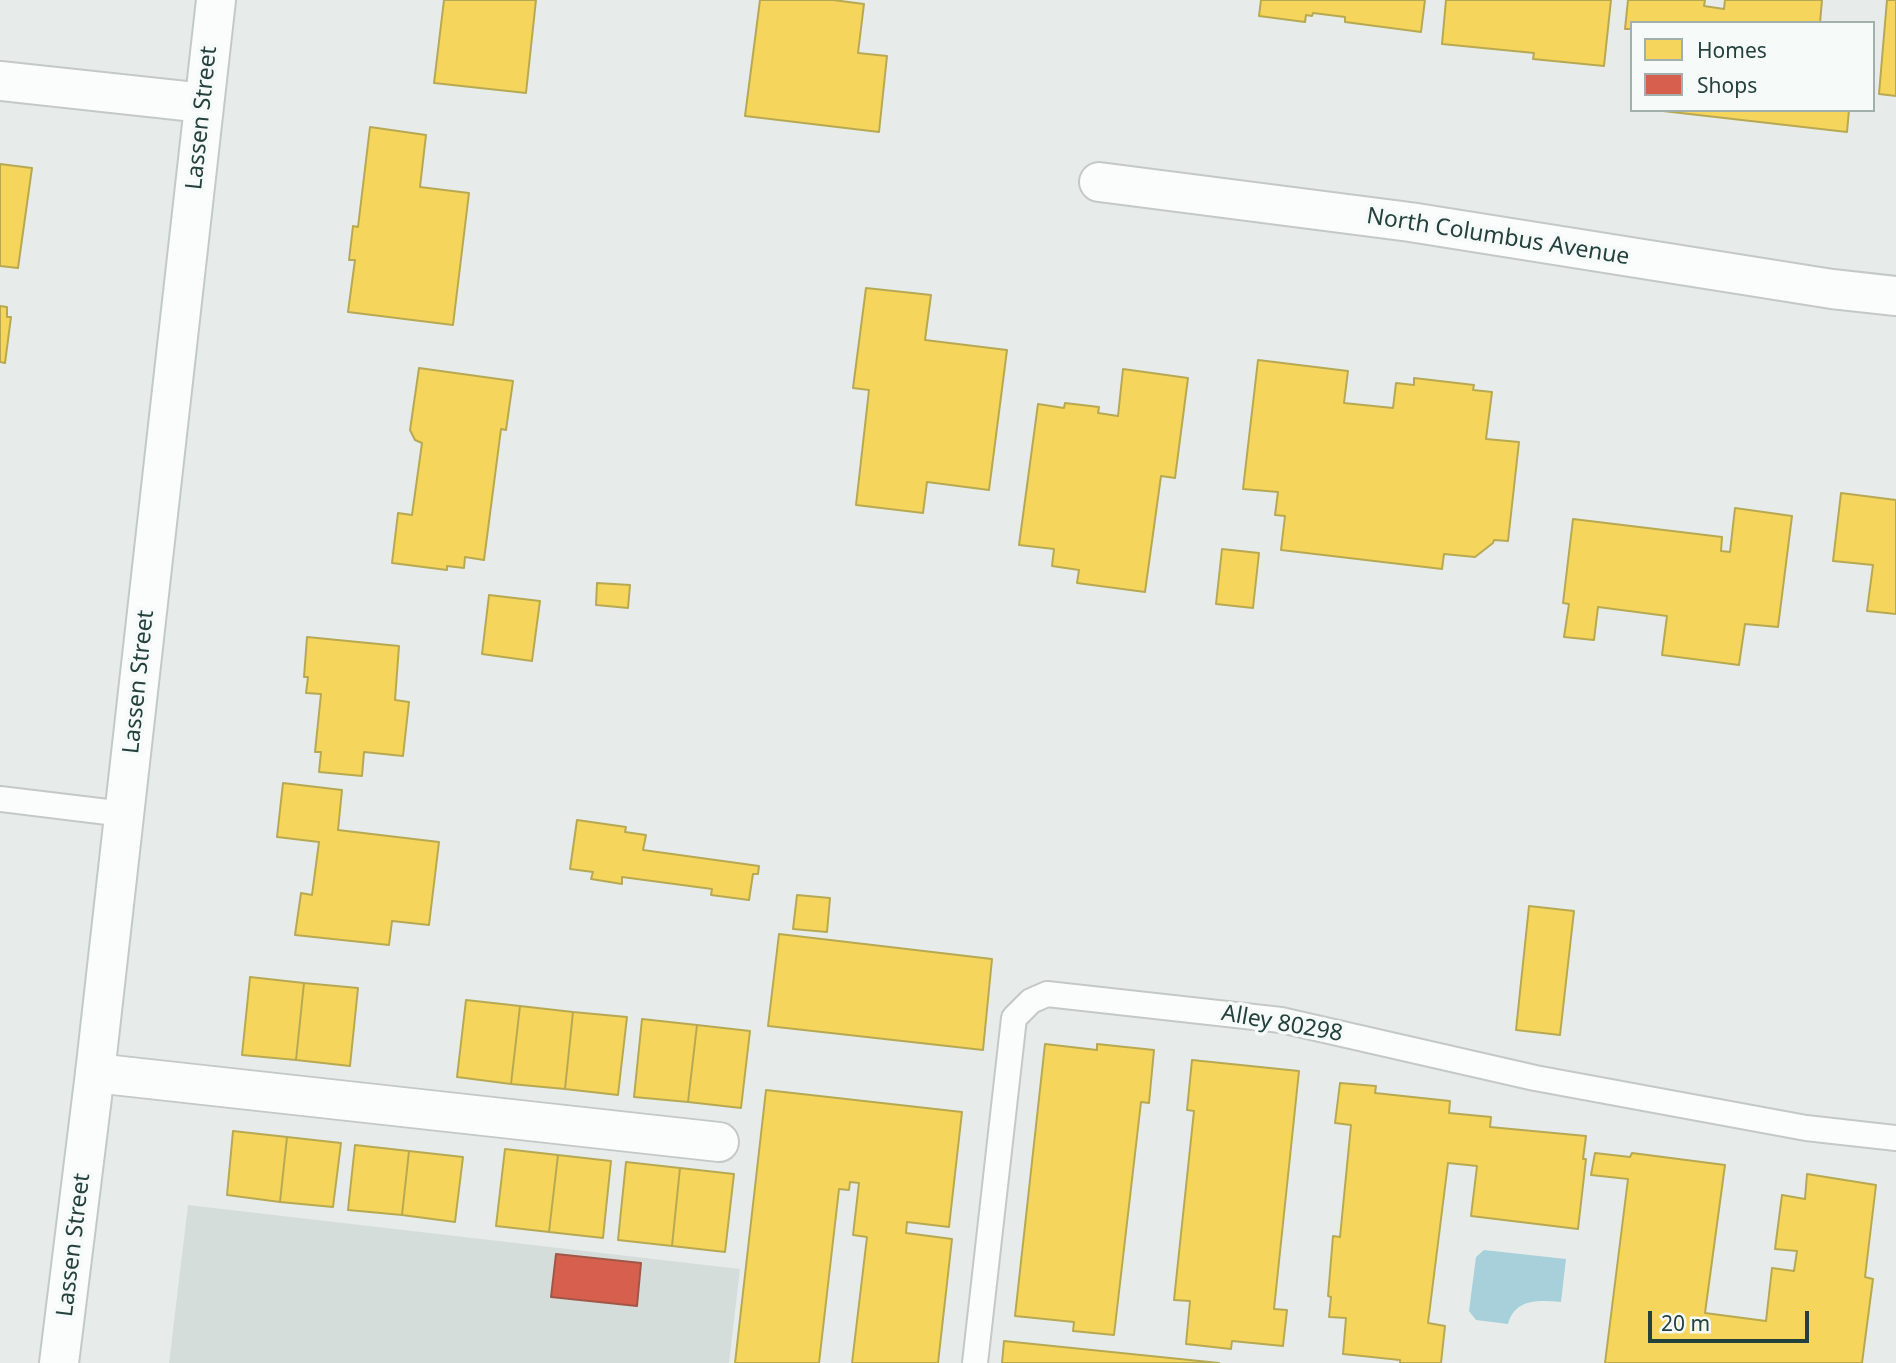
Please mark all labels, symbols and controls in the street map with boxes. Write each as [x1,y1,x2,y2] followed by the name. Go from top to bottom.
[1630,21,1875,112] legend
[1697,36,1767,64] text: Homes
[181,45,223,191] street label: Lassen Street
[1697,71,1757,99] text: Shops
[1365,203,1631,271] street label: North Columbus Avenue
[118,609,160,755] street label: Lassen Street
[1219,1000,1345,1048] street label: Alley 80298
[52,1172,96,1318] street label: Lassen Street
[1651,1296,1812,1340] scale bar
[1661,1309,1710,1337] text: 20 m

